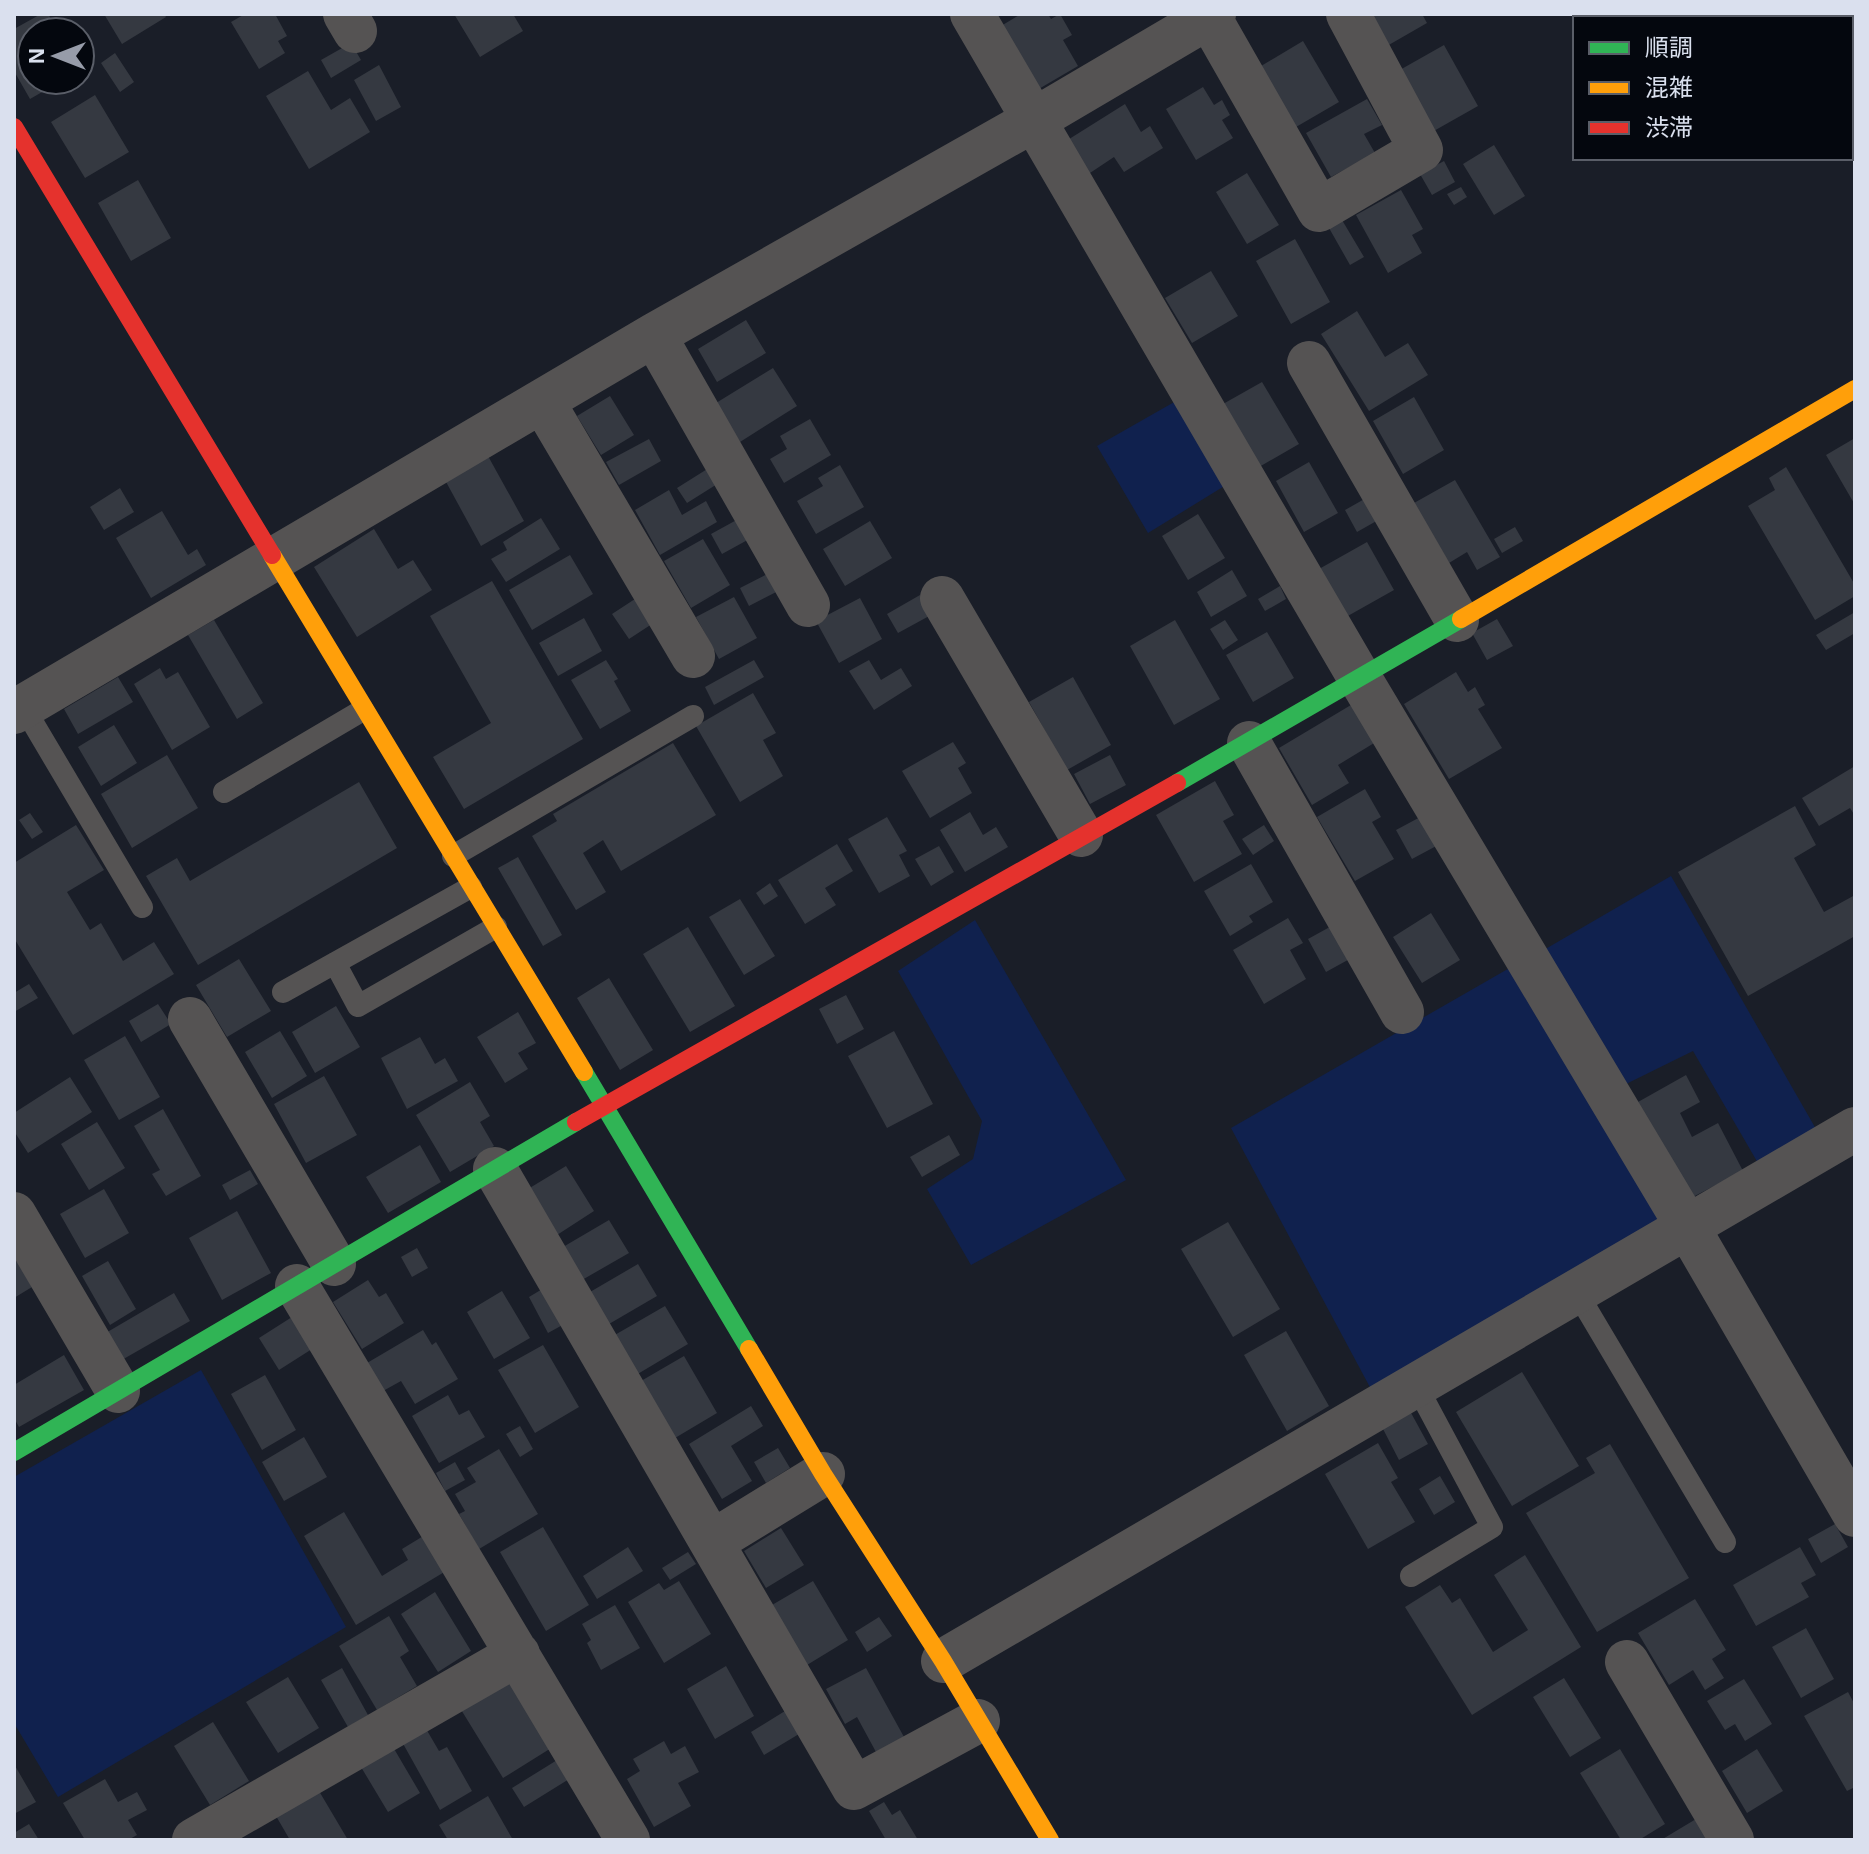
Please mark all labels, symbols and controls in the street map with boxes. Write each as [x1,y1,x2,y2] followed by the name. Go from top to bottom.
[16,16,96,96] north arrow
[1573,16,1853,160] legend
[1645,34,1693,61] text: 順調
[24,48,49,64] text: N
[1645,74,1693,101] text: 混雑
[1645,114,1693,141] text: 渋滞

